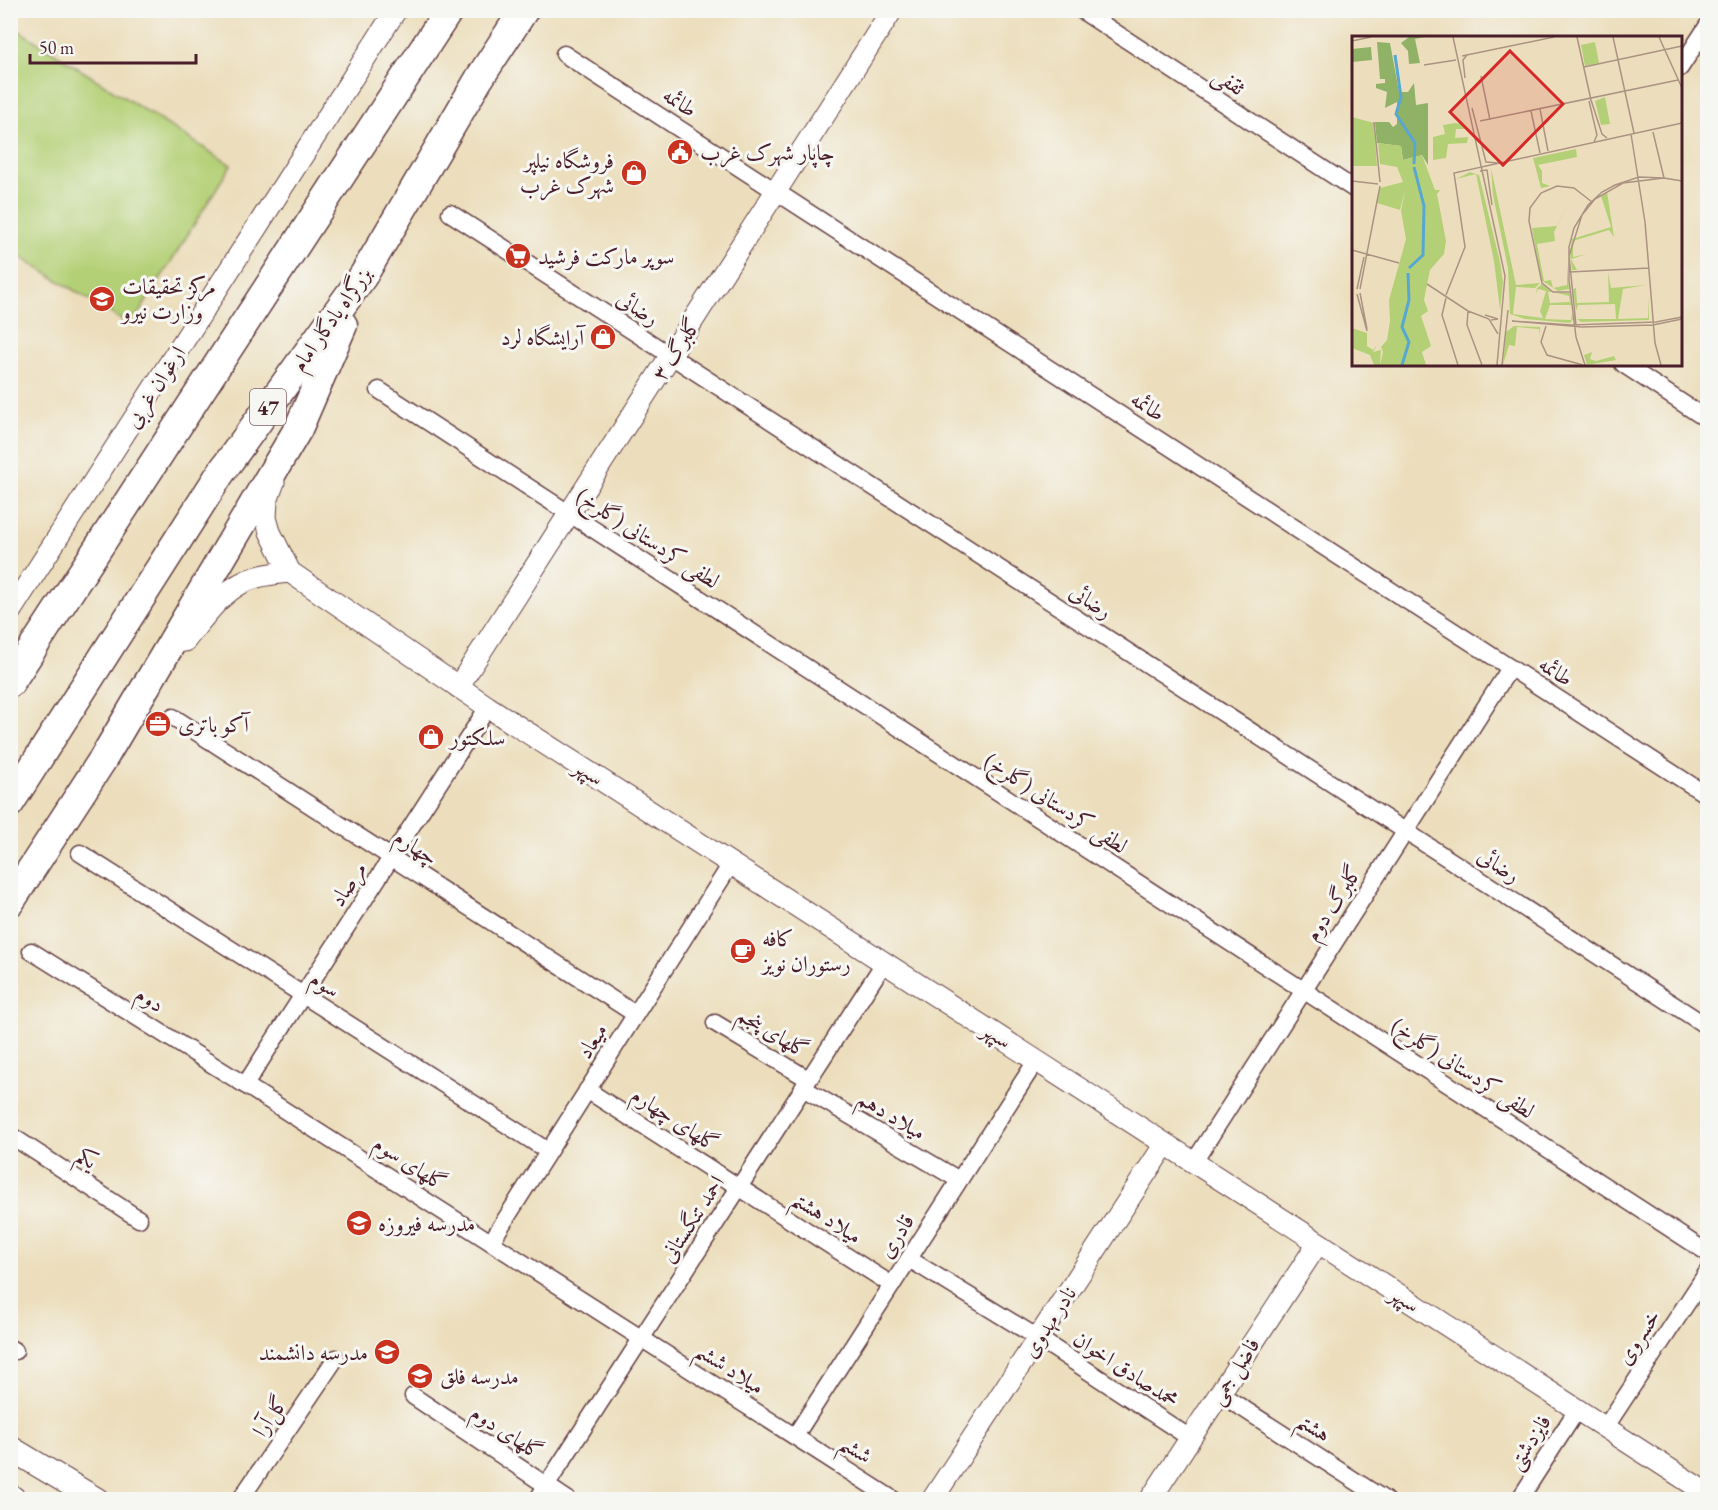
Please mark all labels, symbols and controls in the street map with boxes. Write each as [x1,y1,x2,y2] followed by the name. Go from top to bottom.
[30,27,196,65] scale bar
[39,36,74,59] text: 50 m
[1352,36,1682,366] inset map
[1206,60,1251,104] street label: ثقفی
[657,80,703,124] street label: طائمه
[665,137,695,167] public building icon: چاپار شهرک غرب
[700,138,835,169] place label: چاپار شهرک غرب
[520,146,614,201] place label: فروشگاه نیلپر شهرک غرب
[619,158,649,188] shop icon: فروشگاه نیلپر شهرک غرب
[503,241,533,271] supermarket icon: سوپر مارکت فرشید
[538,242,675,271] place label: سوپر مارکت فرشید
[284,261,382,380] street label: بزرگراه یادگار امام
[120,272,216,326] place label: مرکز تحقیقات وزارت نیرو
[611,283,665,333] street label: رضائی
[87,284,117,314] school or university icon: مرکز تحقیقات وزارت نیرو
[645,312,707,386] street label: گلبرگ ۳
[588,322,618,352] shop icon: آرایشگاه لرد
[501,323,586,352] place label: آرایشگاه لرد
[118,340,194,435] street label: ارغوان غربی
[1125,384,1171,428] street label: طائمه
[250,389,286,425] road number: 47
[568,481,725,599] street label: لطفی کردستانی (گلرخ)
[1064,576,1118,626] street label: رضائی
[1533,649,1579,693] street label: طائمه
[143,709,173,739] office icon: آکو باتری
[178,710,251,739] place label: آکو باتری
[416,722,446,752] shop icon: سلکتور
[448,723,506,752] place label: سلکتور
[976,746,1133,864] street label: لطفی کردستانی (گلرخ)
[566,751,610,793] street label: سپهر
[386,822,444,876] street label: چهارم
[1472,840,1526,890] street label: رضائی
[323,856,374,913] street label: مرصاد
[1298,859,1373,949] street label: گلبرگ دوم
[760,924,851,978] place label: کافه رستوران نویز
[728,936,758,966] cafe icon: کافه رستوران نویز
[302,964,345,1008] street label: سوم
[128,979,170,1023] street label: دوم
[729,999,814,1070] street label: گلهای پنجم
[1383,1011,1540,1129] street label: لطفی کردستانی (گلرخ)
[974,1014,1018,1056] street label: سپهر
[570,1018,614,1064] street label: میعاد
[623,1080,724,1162] street label: گلهای چهارم
[849,1083,932,1152] street label: میلاد دهم
[365,1129,452,1202] street label: گلهای سوم
[68,1141,105,1181] street label: یکم
[653,1170,731,1268] street label: احمد تنگستانی
[782,1184,868,1256] street label: میلاد هشتم
[344,1208,374,1238] school or university icon: مدرسه فیروزه
[871,1208,921,1264] street label: قادری
[378,1209,475,1238] place label: مدرسه فیروزه
[1382,1278,1426,1320] street label: سپهر
[1015,1281,1083,1363] street label: نادر مهدوی
[1609,1304,1667,1370] street label: خسروی
[1068,1324,1184,1414] street label: محمدصادق اخوان
[1202,1332,1267,1411] street label: فاضل جمی
[686,1335,770,1407] street label: میلاد ششم
[372,1337,402,1367] school or university icon: مدرسه دانشمند
[259,1338,368,1367] place label: مدرسه دانشمند
[405,1361,435,1391] school or university icon: مدرسه فلق
[440,1362,519,1391] place label: مدرسه فلق
[246,1389,295,1443] street label: گل‌آرا
[463,1398,549,1470] street label: گلهای دوم
[1288,1405,1336,1454] street label: هشتم
[1500,1409,1558,1476] street label: فایزدشتی
[830,1428,878,1476] street label: ششم

